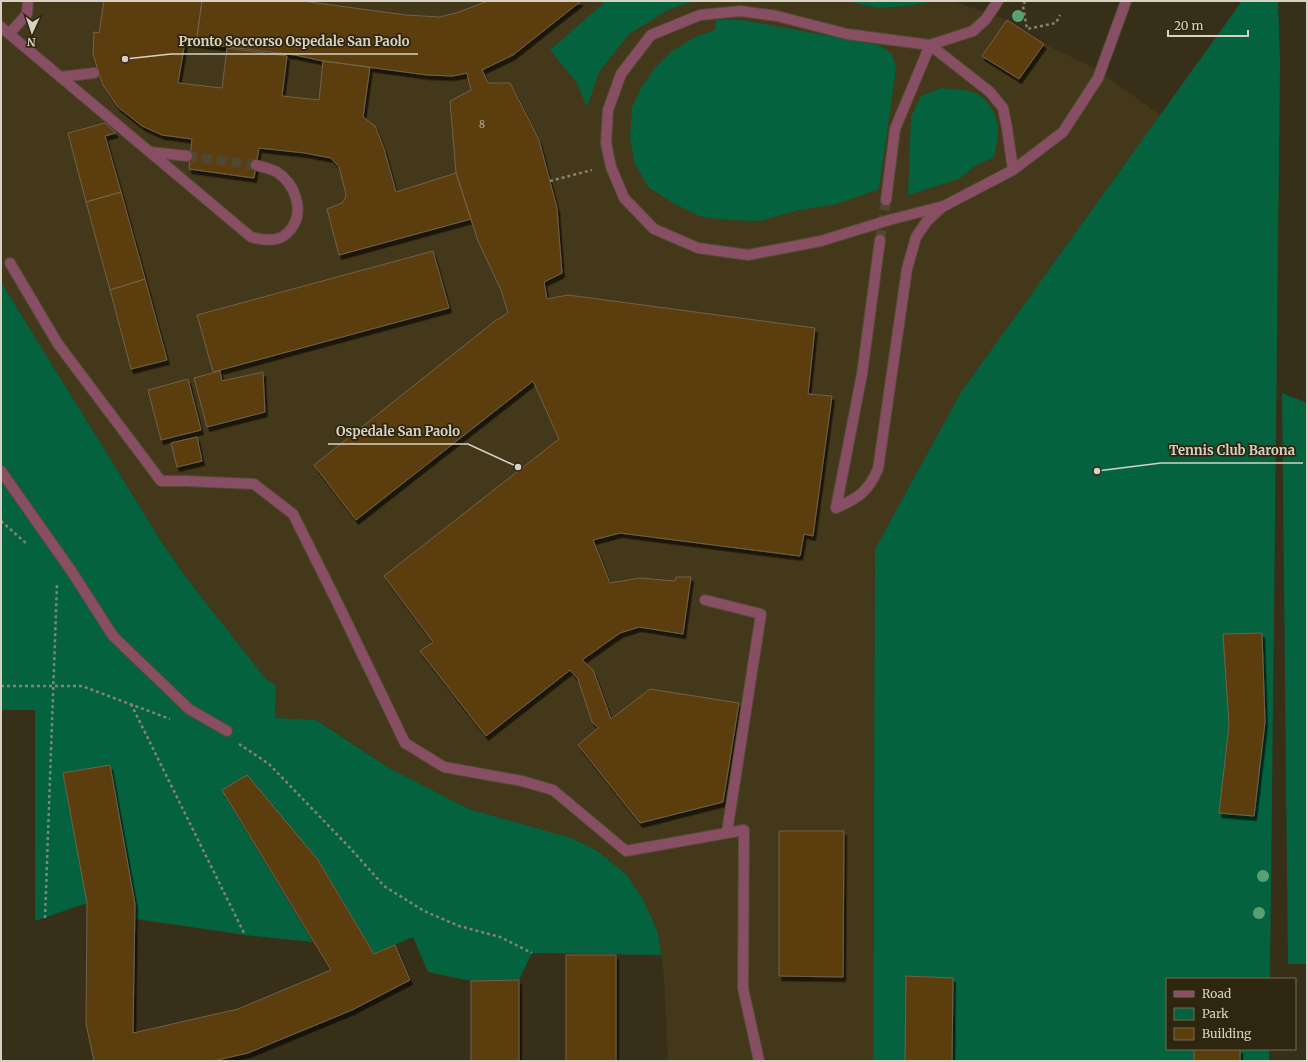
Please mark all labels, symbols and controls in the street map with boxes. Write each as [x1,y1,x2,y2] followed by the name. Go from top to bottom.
[12,12,52,52] north arrow
[1168,12,1248,38] scale bar
[1174,18,1203,33] text: 20 m
[171,29,418,54] callout: Pronto Soccorso Ospedale San Paolo
[178,33,410,50] text: Pronto Soccorso Ospedale San Paolo
[26,35,36,49] text: N
[479,118,485,131] house number: 8
[328,419,468,444] callout: Ospedale San Paolo
[336,423,460,440] text: Ospedale San Paolo
[1161,438,1303,463] callout: Tennis Club Barona
[1169,442,1295,459] text: Tennis Club Barona
[1166,978,1296,1050] legend
[1202,986,1231,1001] text: Road
[1202,1006,1229,1021] text: Park
[1202,1026,1252,1041] text: Building

